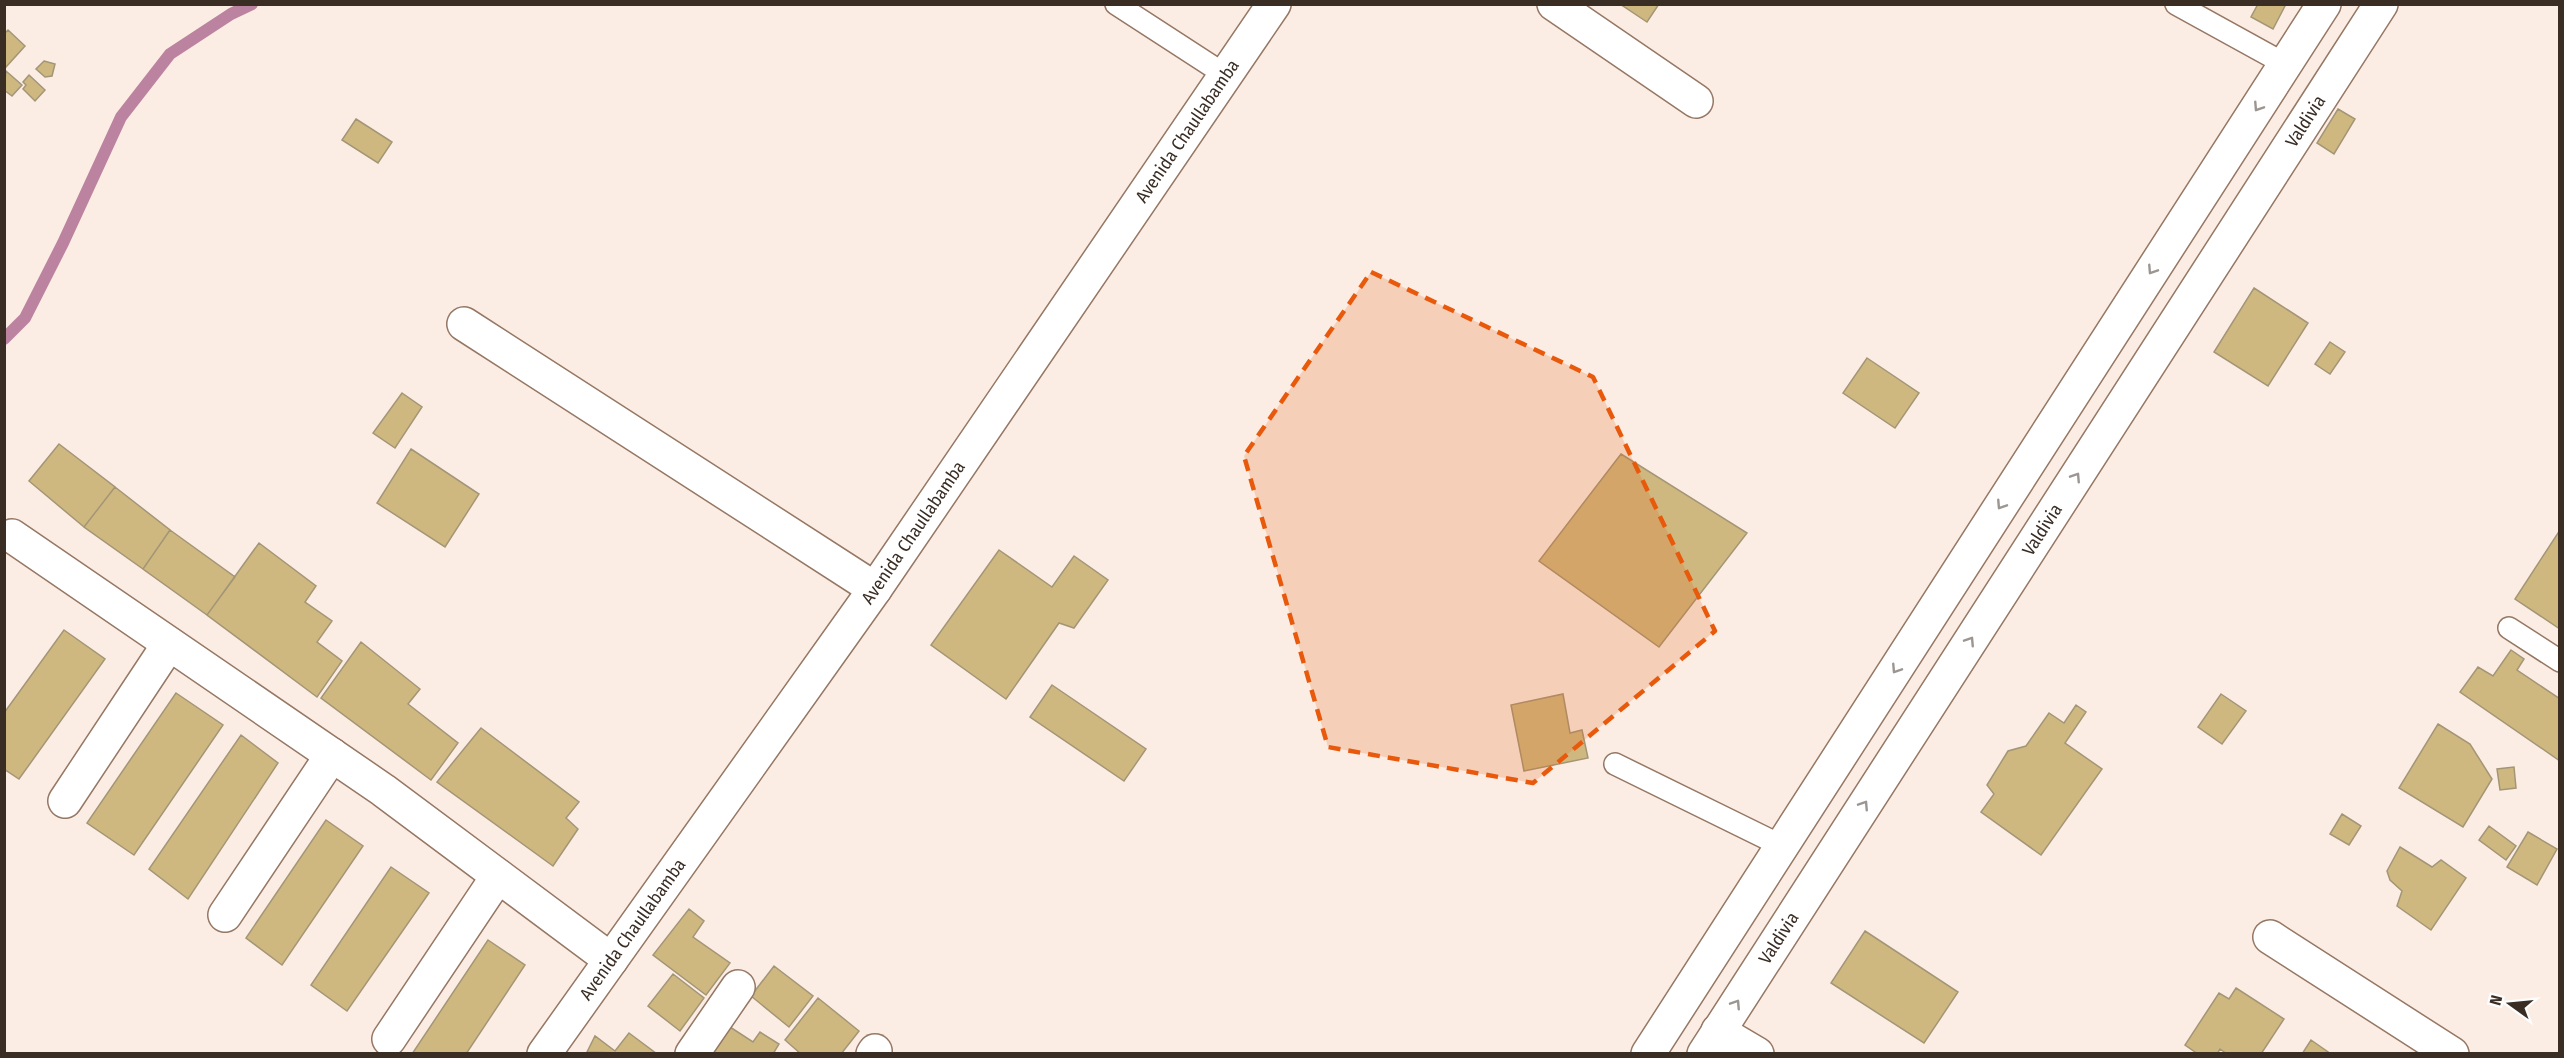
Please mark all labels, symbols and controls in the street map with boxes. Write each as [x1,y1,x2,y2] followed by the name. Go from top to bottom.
[1131,55,1244,207] street label: Avenida Chaullabamba
[2281,91,2330,151] street label: Valdivia
[2254,100,2265,111] one-way arrow
[2149,264,2160,275] one-way arrow
[857,457,970,608] street label: Avenida Chaullabamba
[2068,473,2079,484] one-way arrow
[1997,499,2009,509] one-way arrow
[2017,499,2067,560] street label: Valdivia
[1963,637,1974,648] one-way arrow
[1891,663,1903,673] one-way arrow
[1857,801,1869,811] one-way arrow
[575,854,691,1004] street label: Avenida Chaullabamba
[1754,908,1804,968] street label: Valdivia
[2480,974,2540,1034] north arrow
[2486,993,2506,1007] text: N
[1728,1000,1740,1010] one-way arrow

